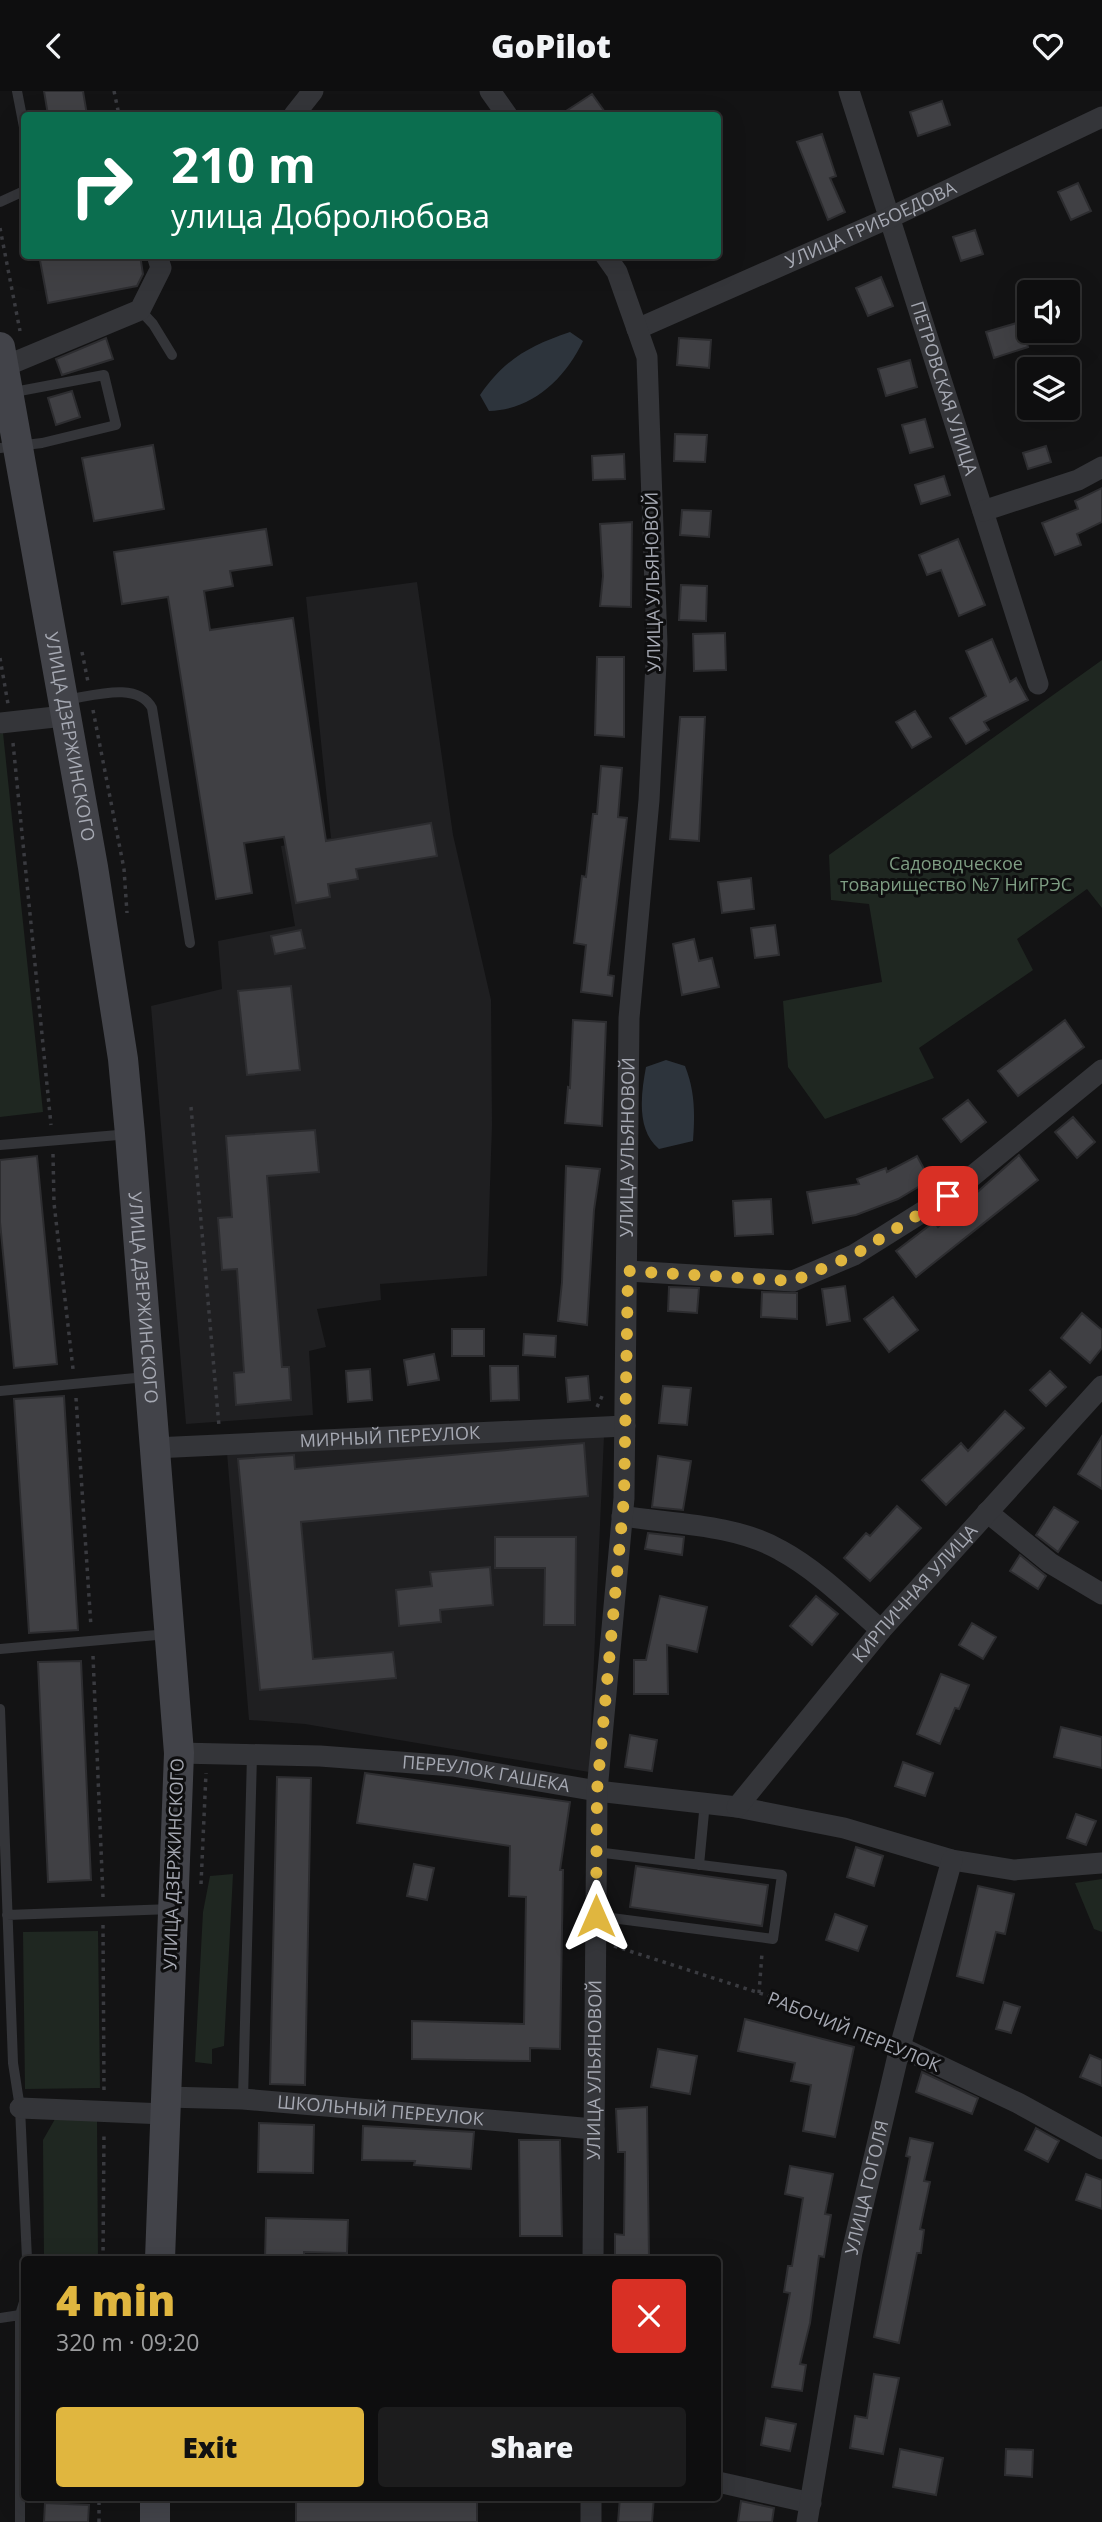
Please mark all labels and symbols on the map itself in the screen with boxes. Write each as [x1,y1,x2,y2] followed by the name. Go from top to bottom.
[781,175,960,273] street label: УЛИЦА ГРИБОЕДОВА
[906,298,984,479] street label: ПЕТРОВСКАЯ УЛИЦА
[638,492,666,672] street label: УЛИЦА УЛЬЯНОВОЙ
[40,630,101,843] street label: УЛИЦА ДЗЕРЖИНСКОГО
[840,851,1072,896] park label: Садоводческое товарищество №7 НиГРЭС
[614,1057,640,1237] street label: УЛИЦА УЛЬЯНОВОЙ
[918,1166,978,1226] pin
[124,1191,164,1404] street label: УЛИЦА ДЗЕРЖИНСКОГО
[299,1420,480,1452] street label: МИРНЫЙ ПЕРЕУЛОК
[846,1518,983,1667] street label: КИРПИЧНАЯ УЛИЦА
[401,1749,572,1797] street label: ПЕРЕУЛОК ГАШЕКА
[157,1758,189,1970] street label: УЛИЦА ДЗЕРЖИНСКОГО
[559,1879,633,1953] position arrow
[581,1980,606,2160] street label: УЛИЦА УЛЬЯНОВОЙ
[764,1985,944,2077] street label: РАБОЧИЙ ПЕРЕУЛОК
[276,2089,485,2131] street label: ШКОЛЬНЫЙ ПЕРЕУЛОК
[839,2117,894,2257] street label: УЛИЦА ГОГОЛЯ

